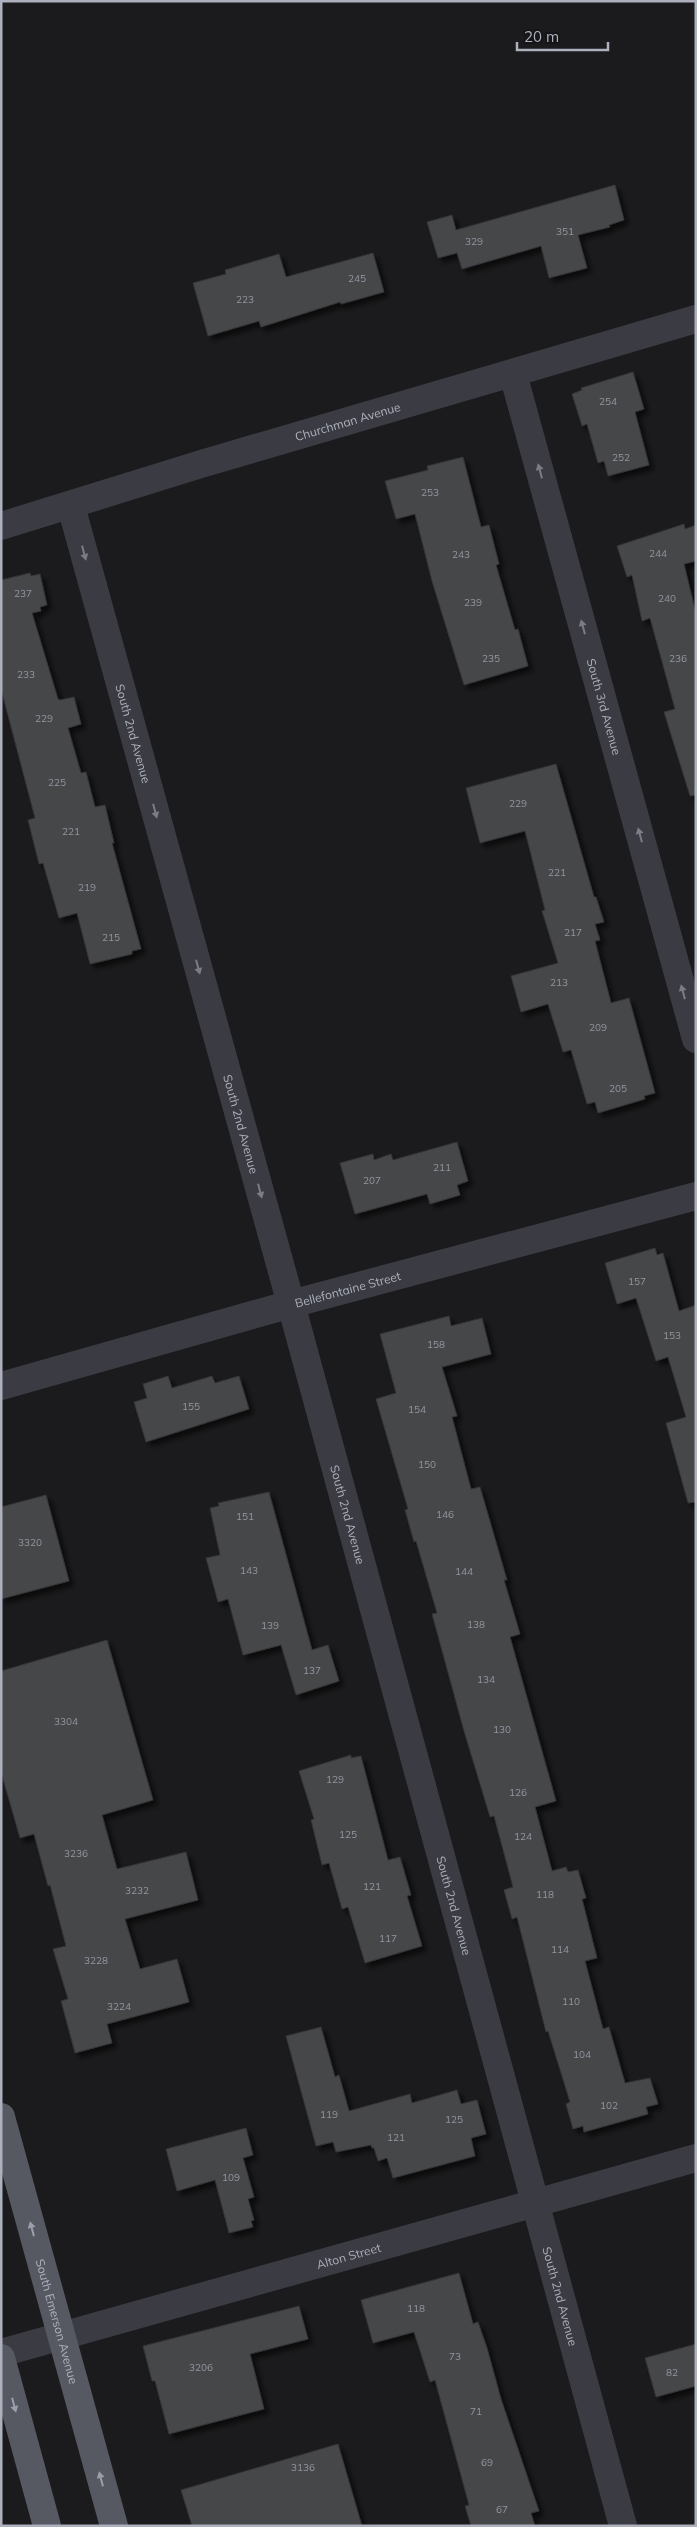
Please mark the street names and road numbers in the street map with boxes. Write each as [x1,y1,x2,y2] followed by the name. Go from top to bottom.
[293,399,402,444] street label: Churchman Avenue
[584,657,625,757] street label: South 3rd Avenue
[113,682,155,785] street label: South 2nd Avenue
[221,1073,262,1175] street label: South 2nd Avenue
[293,1268,402,1310] street label: Bellefontaine Street
[328,1463,369,1566] street label: South 2nd Avenue
[434,1854,475,1957] street label: South 2nd Avenue
[315,2239,382,2272] street label: Alton Street
[540,2245,581,2348] street label: South 2nd Avenue
[33,2257,82,2385] street label: South Emerson Avenue

